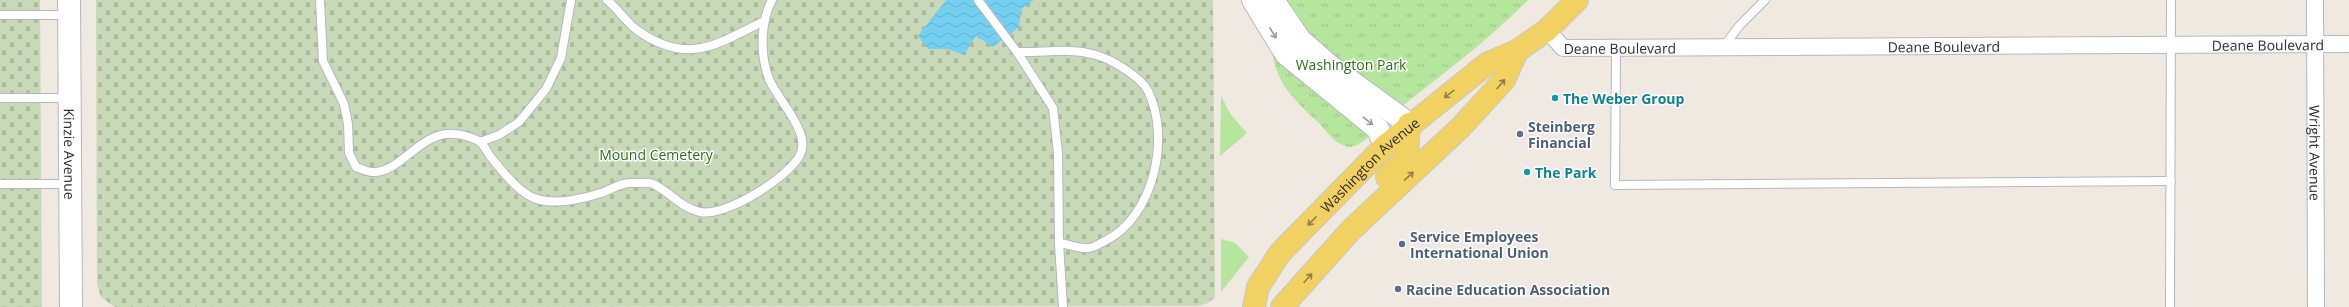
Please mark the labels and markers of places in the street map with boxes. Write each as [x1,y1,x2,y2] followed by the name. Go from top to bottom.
[1563,89,1685,108] place label: The Weber Group
[1550,93,1560,103] marker: The Weber Group
[1528,117,1595,152] place label: Steinberg Financial
[1515,129,1525,139] marker: Steinberg Financial
[1535,163,1597,182] place label: The Park
[1522,167,1532,177] marker: The Park
[1410,227,1549,262] place label: Service Employees International Union
[1397,239,1407,249] marker: Service Employees International Union
[1406,280,1610,299] place label: Racine Education Association
[1393,284,1403,294] marker: Racine Education Association

